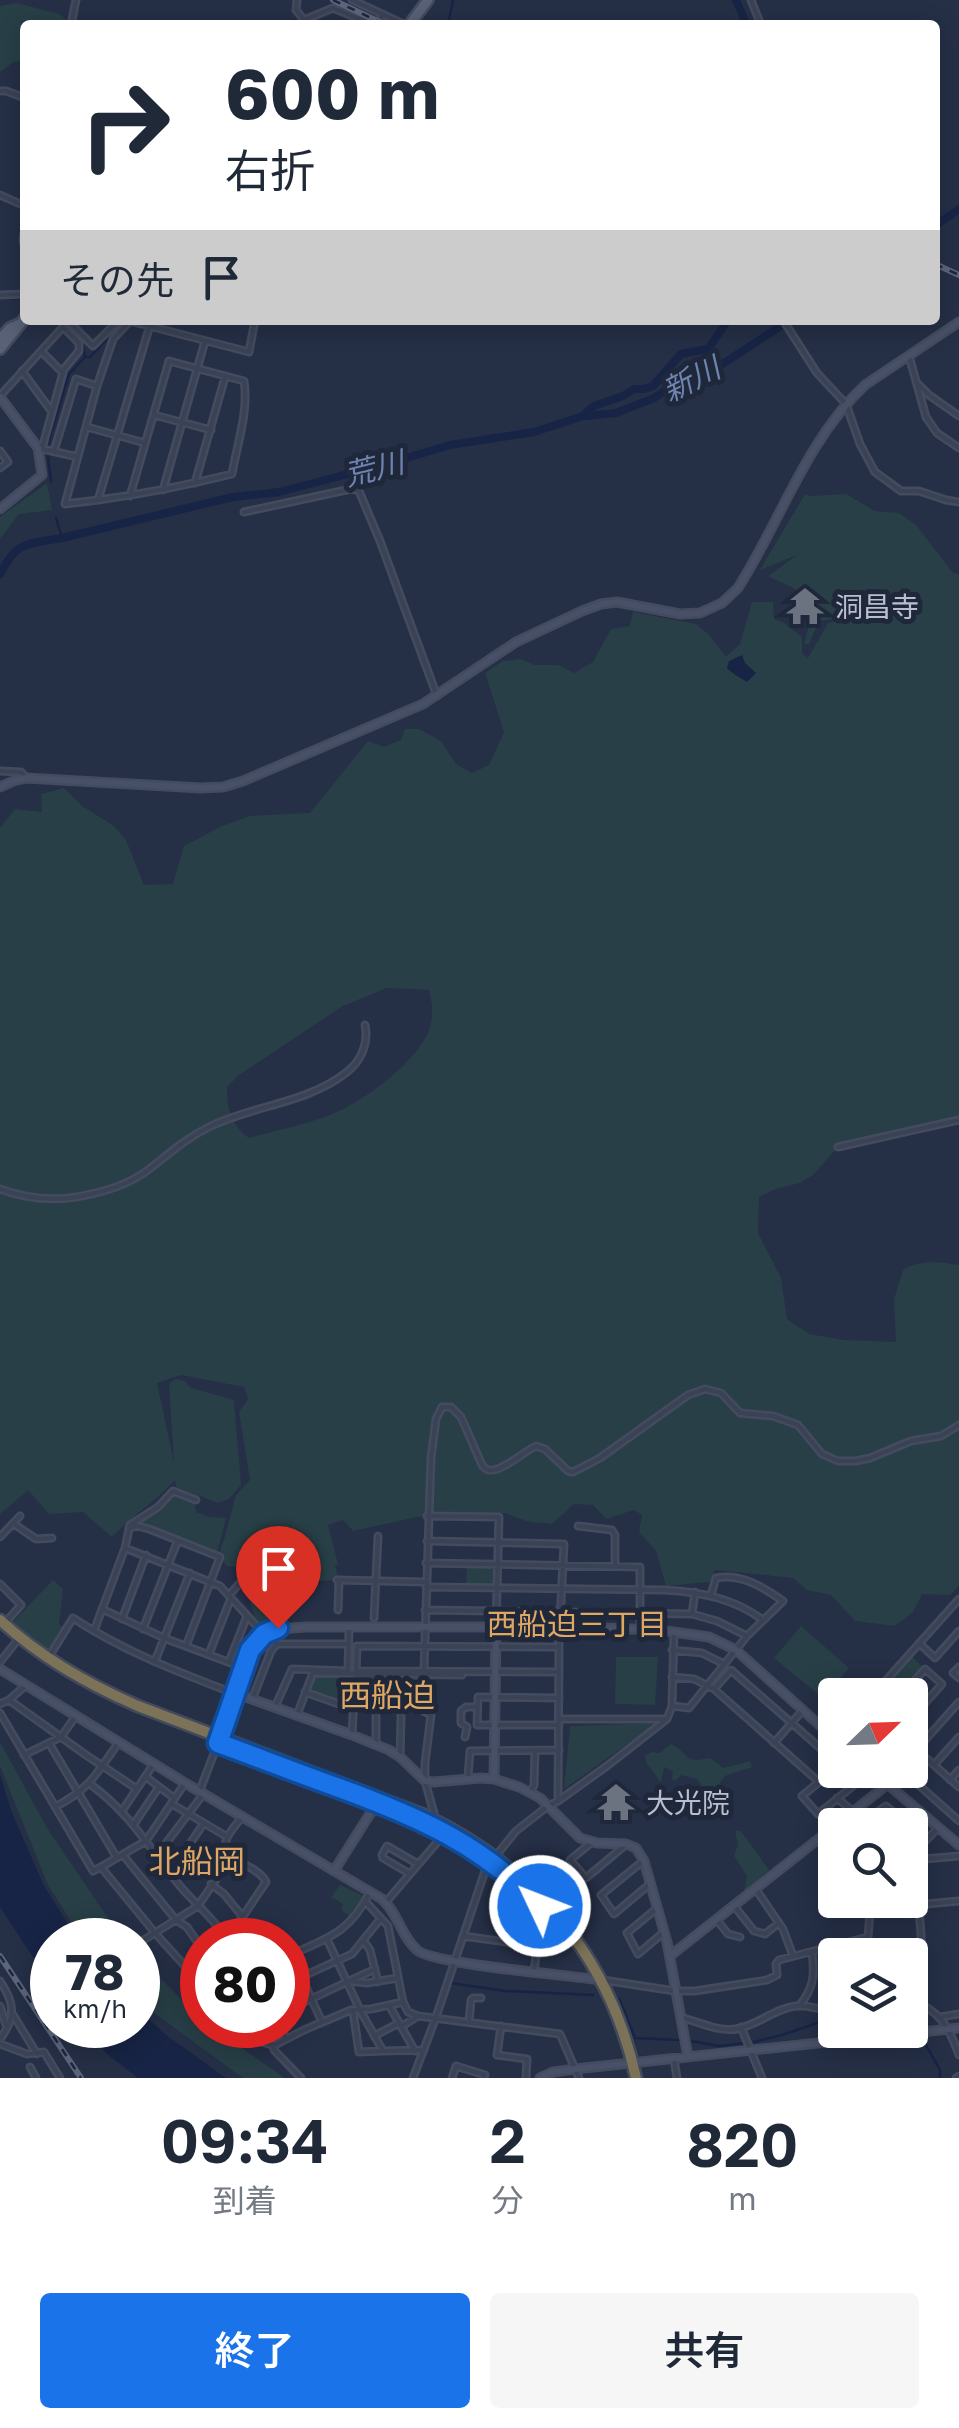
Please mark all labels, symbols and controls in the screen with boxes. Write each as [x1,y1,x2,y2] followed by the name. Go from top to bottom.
[225,50,439,134] text: 600 m
[60,60,190,190] icon: right
[225,143,315,197] text: 右折
[194,250,249,305] icon: arrive
[60,257,174,302] text: その先
[656,348,729,409] water label: 新川
[341,443,410,493] water label: 荒川
[784,585,826,627] temple icon: 洞昌寺
[835,590,919,623] place label: 洞昌寺
[236,1526,321,1629] pin
[251,1541,306,1596] icon: arrive
[487,1606,667,1642] district label: 西船迫三丁目
[339,1676,435,1714] district label: 西船迫
[818,1678,928,1788] north arrow
[818,1678,928,2048] map controls
[595,1781,637,1823] temple icon: 大光院
[646,1786,730,1819] place label: 大光院
[818,1808,928,1918] button: search
[149,1842,245,1880] district label: 北船岡
[488,1854,592,1958] position arrow
[180,1918,310,2048] speed limit sign: 80
[818,1938,928,2048] button: layers
[65,1941,125,2001] text: 78
[63,1993,127,2024] text: km/h
[161,2104,329,2176] text: 09:34
[490,2104,526,2176] text: 2
[686,2108,798,2180] text: 820
[728,2179,756,2217] text: m
[213,2181,277,2219] text: 到着
[492,2181,524,2219] text: 分
[40,2293,470,2408] button: 終了
[490,2293,919,2408] button: 共有

